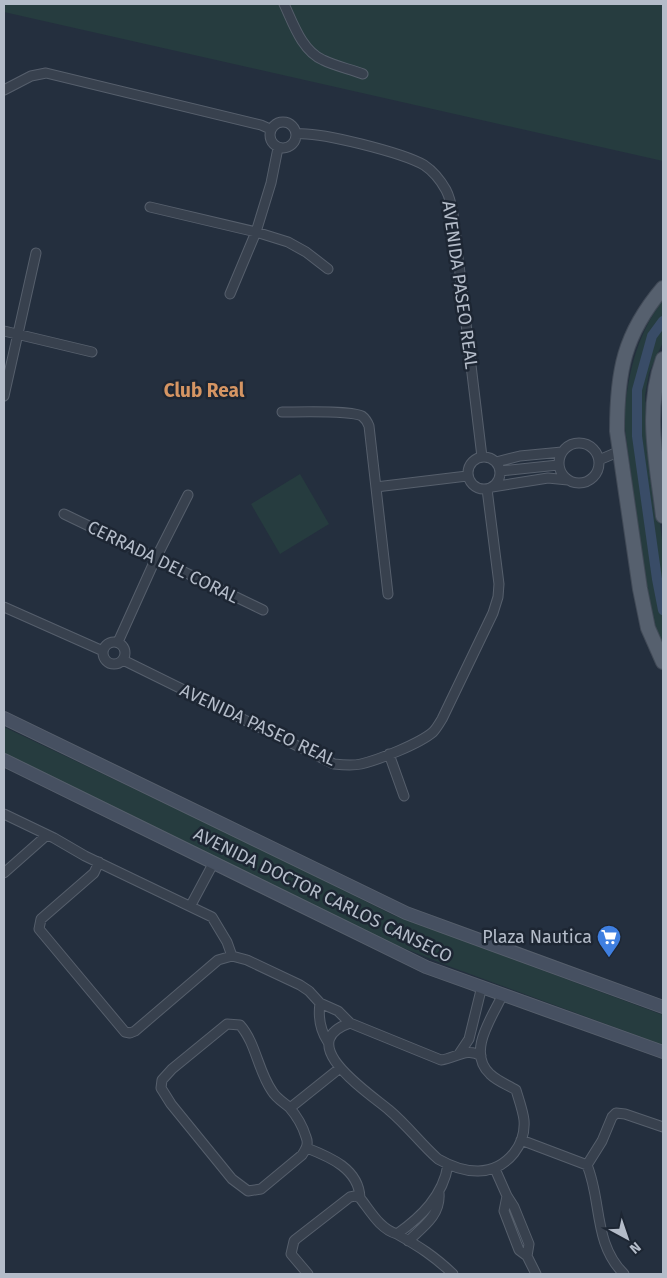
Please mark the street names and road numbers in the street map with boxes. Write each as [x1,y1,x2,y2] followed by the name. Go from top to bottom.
[437,199,483,371] street label: AVENIDA PASEO REAL
[84,516,242,608] street label: CERRADA DEL CORAL
[176,679,340,771] street label: AVENIDA PASEO REAL
[190,823,456,967] street label: AVENIDA DOCTOR CARLOS CANSECO

